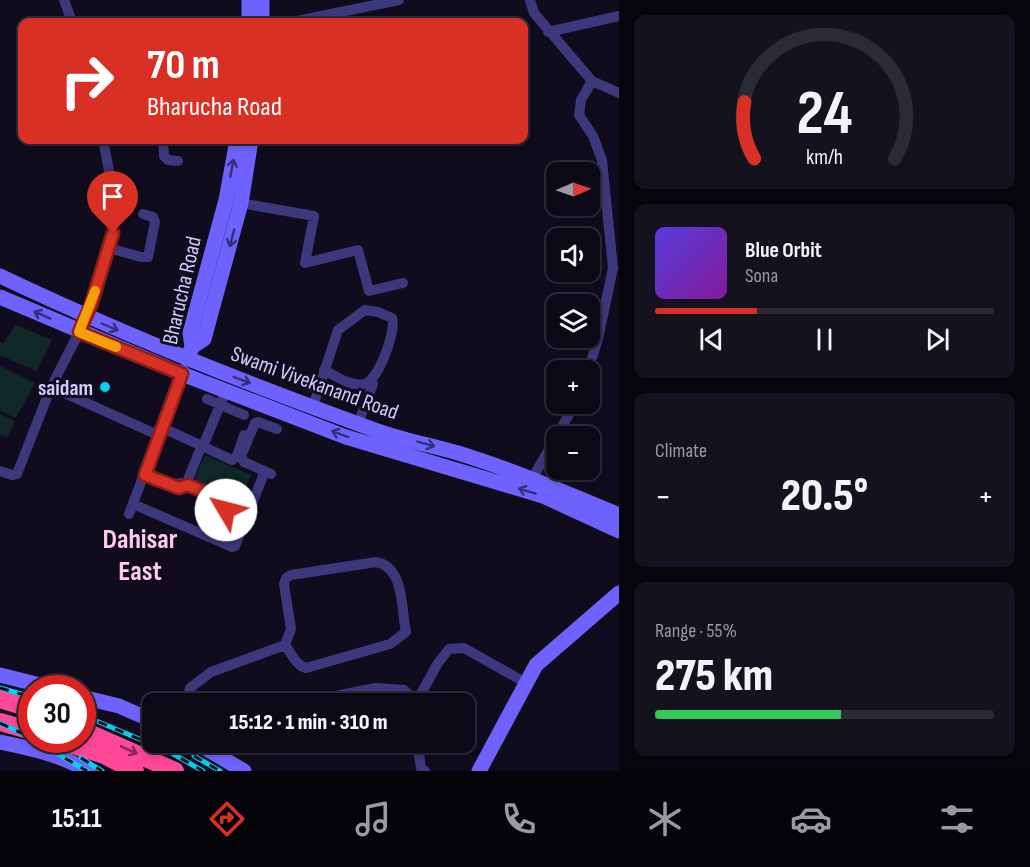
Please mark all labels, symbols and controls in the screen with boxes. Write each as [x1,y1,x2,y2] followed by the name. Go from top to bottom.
[147,40,220,91] text: 70 m
[48,42,126,120] icon: right
[796,77,853,152] text: 24
[147,91,282,123] text: Bharucha Road
[806,145,843,170] text: km/h
[227,159,238,178] one-way arrow
[546,162,600,216] north arrow
[546,162,600,480] map controls
[87,171,138,233] pin
[96,180,129,213] icon: arrive
[225,228,237,247] one-way arrow
[546,228,600,282] button: sound
[157,234,208,347] street label: Bharucha Road
[745,237,822,264] text: Blue Orbit
[745,264,778,288] text: Sona
[546,294,600,348] button: layers
[33,309,51,320] one-way arrow
[101,322,119,333] one-way arrow
[695,323,728,356] icon: previous
[808,323,841,356] icon: pause
[921,323,954,356] icon: next
[227,341,402,426] street label: Swami Vivekanand Road
[546,360,600,414] button: +
[38,375,93,402] place label: saidam
[232,375,251,386] one-way arrow
[98,380,112,394] marker: saidam
[546,426,600,480] button: −
[331,428,350,439] one-way arrow
[416,439,435,451] one-way arrow
[655,439,707,463] text: Climate
[781,469,868,524] text: 20.5°
[655,477,671,517] text: −
[978,477,994,517] text: +
[194,478,258,542] position arrow
[518,485,537,496] one-way arrow
[103,523,178,588] district label: Dahisar East
[655,619,737,643] text: Range · 55%
[655,649,773,704] text: 275 km
[18,675,96,753] speed limit sign: 30
[229,709,388,736] text: 15:12 · 1 min · 310 m
[119,745,137,757] one-way arrow
[206,798,248,840] icon: directions
[352,798,394,840] icon: music
[498,798,540,840] icon: phone
[644,798,686,840] icon: climate
[790,798,832,840] icon: car
[936,798,978,840] icon: filters
[52,803,102,835] text: 15:11

